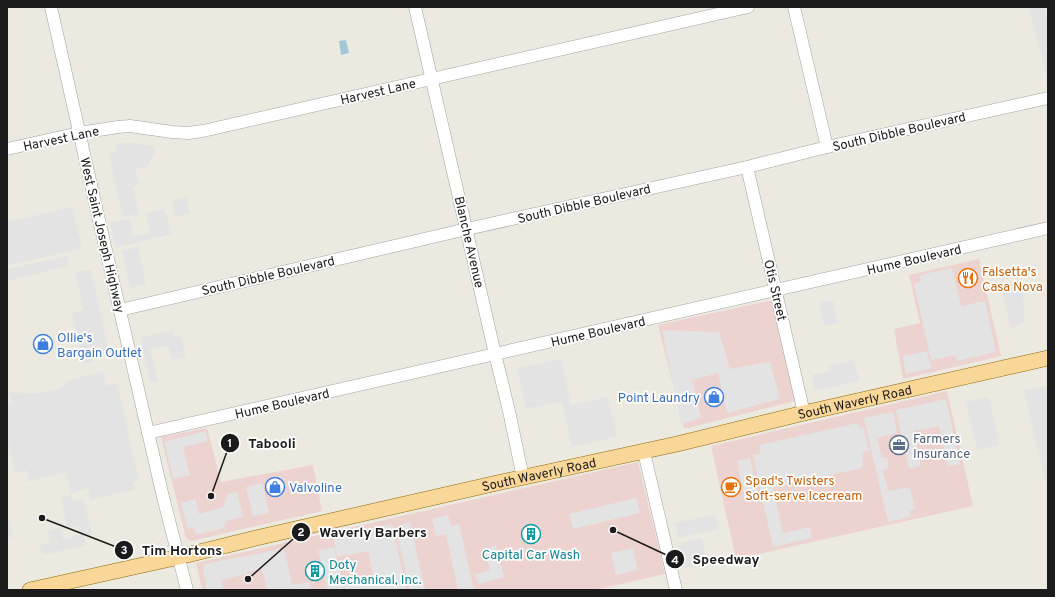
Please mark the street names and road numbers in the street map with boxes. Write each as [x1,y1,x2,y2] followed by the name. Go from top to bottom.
[339,76,418,109] street label: Harvest Lane
[831,110,968,156] street label: South Dibble Boulevard
[22,124,101,156] street label: Harvest Lane
[75,156,127,315] street label: West Saint Joseph Highway
[516,182,653,228] street label: South Dibble Boulevard
[450,195,486,290] street label: Blanche Avenue
[866,242,963,280] street label: Hume Boulevard
[200,254,337,300] street label: South Dibble Boulevard
[759,258,789,323] street label: Otis Street
[550,314,647,352] street label: Hume Boulevard
[796,383,914,424] street label: South Waverly Road
[234,386,331,424] street label: Hume Boulevard
[481,456,598,496] street label: South Waverly Road

